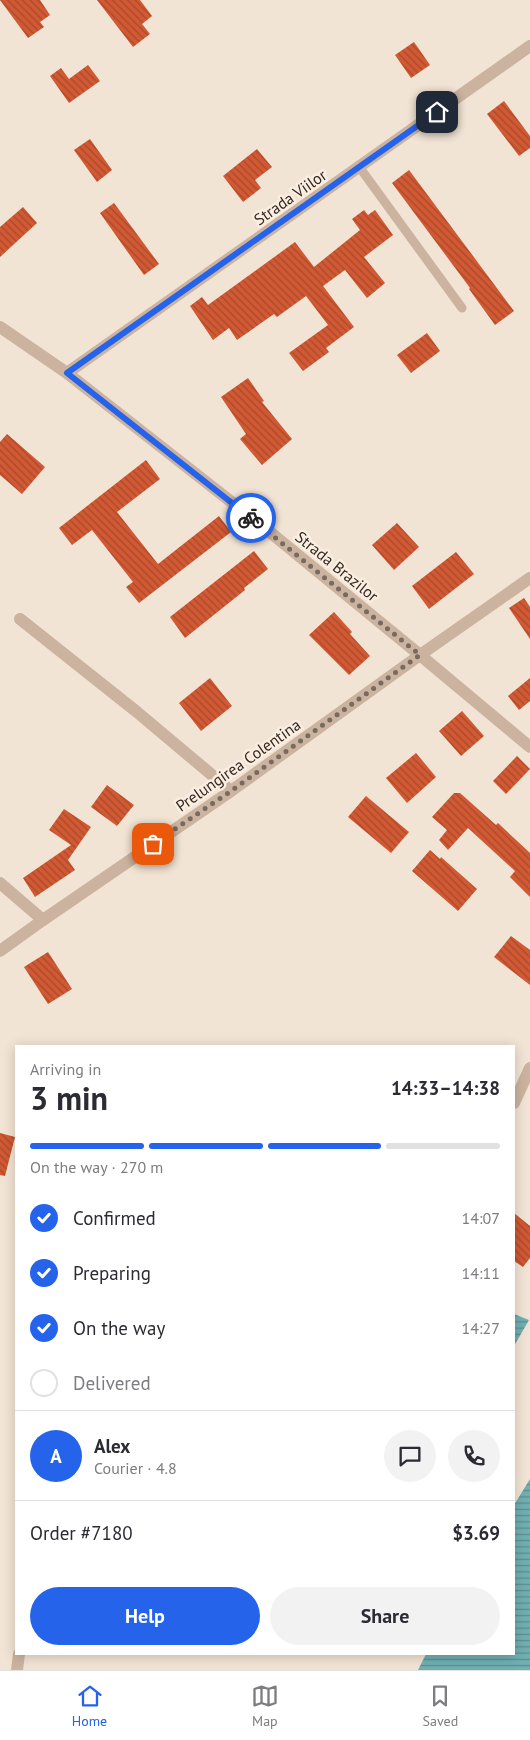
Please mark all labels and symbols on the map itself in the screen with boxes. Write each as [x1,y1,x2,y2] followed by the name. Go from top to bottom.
[416,91,458,133] pin
[250,164,331,229] street label: Strada Viilor
[226,493,276,543] courier
[291,526,383,606] street label: Strada Brazilor
[172,714,304,816] street label: Prelungirea Colentina
[132,823,174,865] pin

